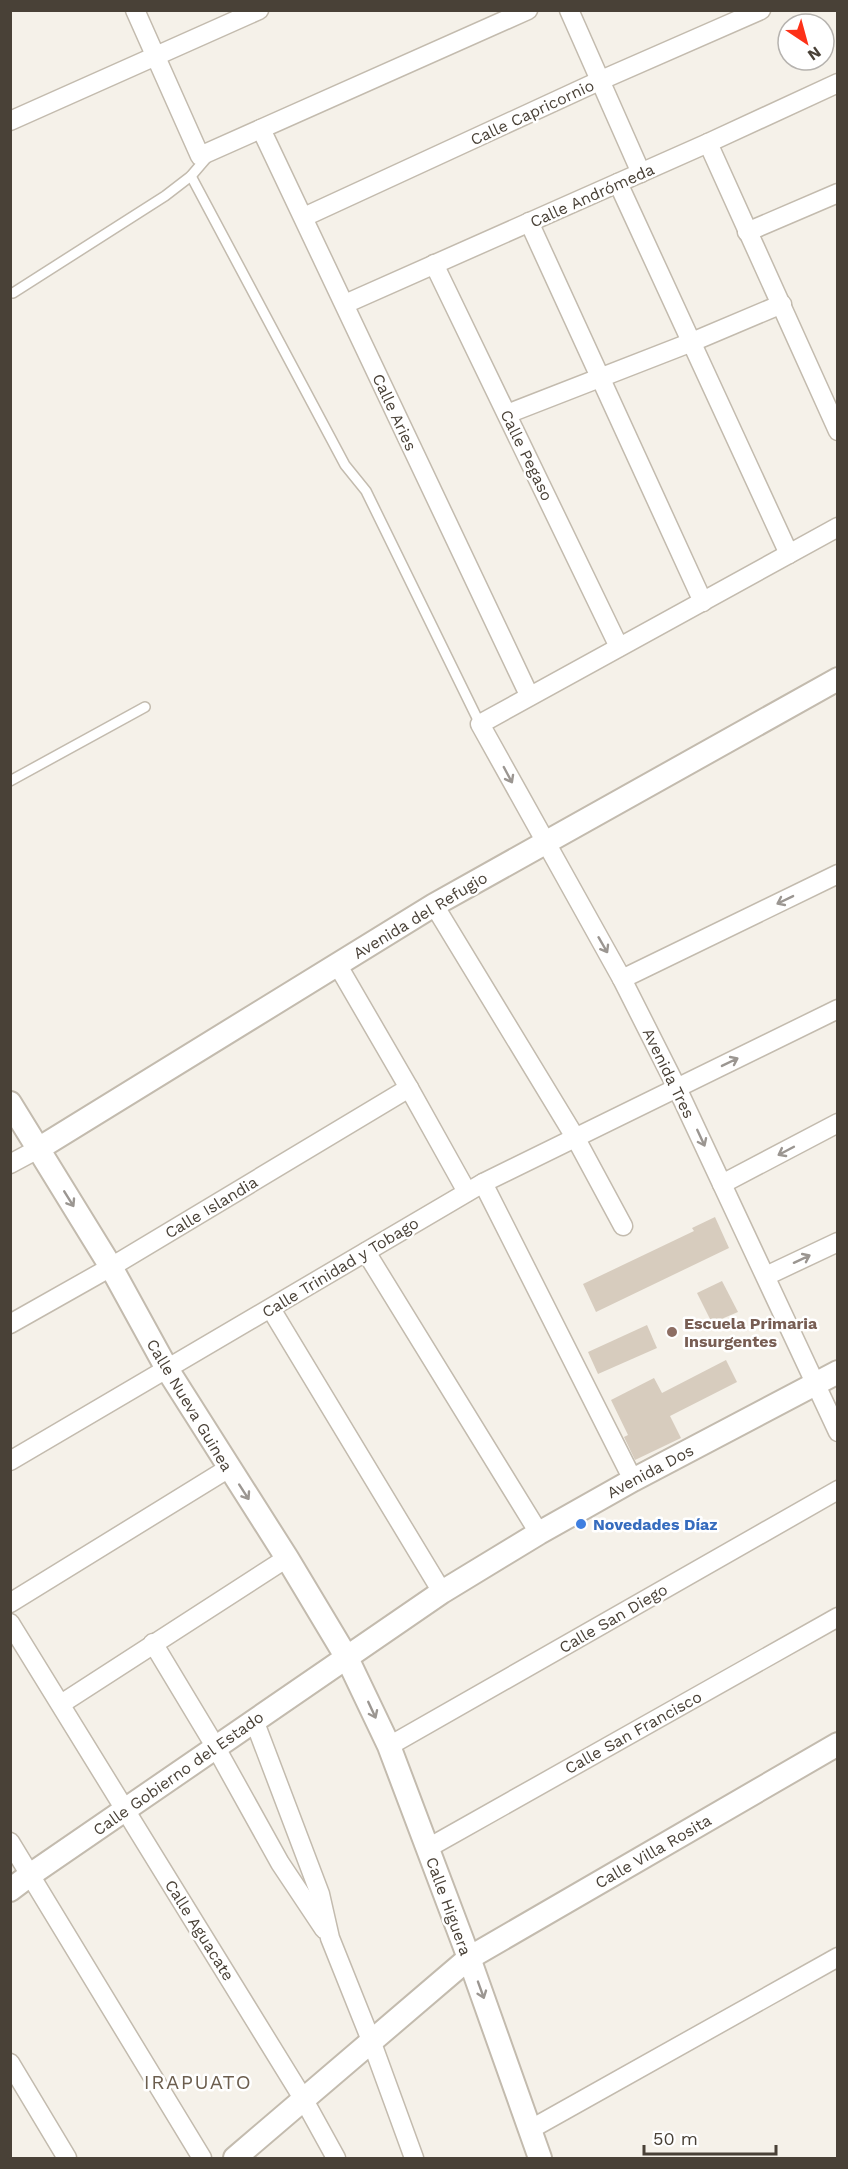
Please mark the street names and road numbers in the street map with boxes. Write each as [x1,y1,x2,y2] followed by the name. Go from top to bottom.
[467,75,597,149] street label: Calle Capricornio
[527,160,657,231] street label: Calle Andrómeda
[368,371,421,454] street label: Calle Aries
[496,407,557,504] street label: Calle Pegaso
[350,868,491,963] street label: Avenida del Refugio
[639,1025,699,1121] street label: Avenida Tres
[161,1172,261,1243] street label: Calle Islandia
[258,1213,422,1322] street label: Calle Trinidad y Tobago
[142,1336,237,1475] street label: Calle Nueva Guinea
[604,1441,697,1502] street label: Avenida Dos
[556,1580,671,1657] street label: Calle San Diego
[561,1687,705,1778] street label: Calle San Francisco
[89,1707,267,1840] street label: Calle Gobierno del Estado
[592,1810,715,1892] street label: Calle Villa Rosita
[422,1854,475,1958] street label: Calle Higuera
[161,1876,238,1984] street label: Calle Aguacate

